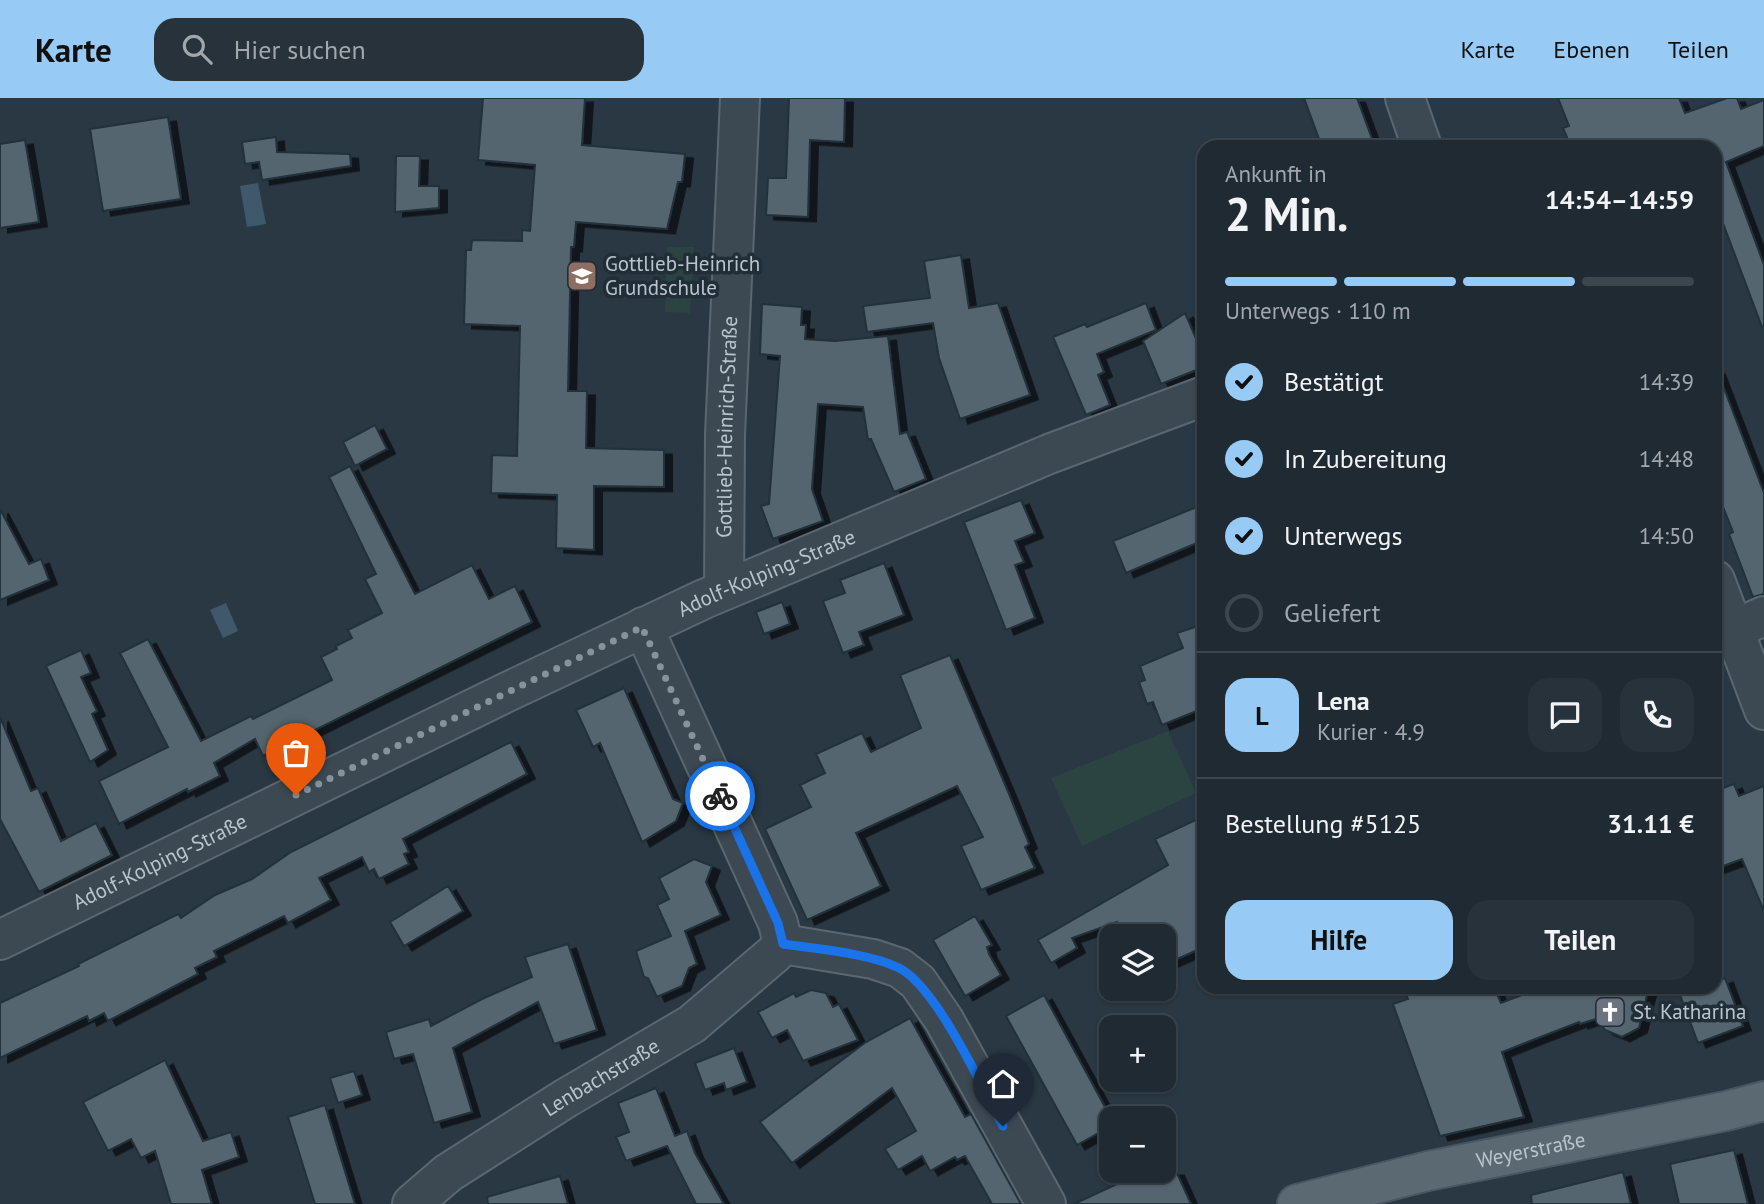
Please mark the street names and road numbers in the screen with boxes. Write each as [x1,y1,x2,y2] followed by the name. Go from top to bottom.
[710,316,743,538] street label: Gottlieb-Heinrich-Straße
[673,523,859,623] street label: Adolf-Kolping-Straße
[68,807,251,915] street label: Adolf-Kolping-Straße
[537,1032,664,1122] street label: Lenbachstraße
[1474,1126,1588,1174] street label: Weyerstraße

